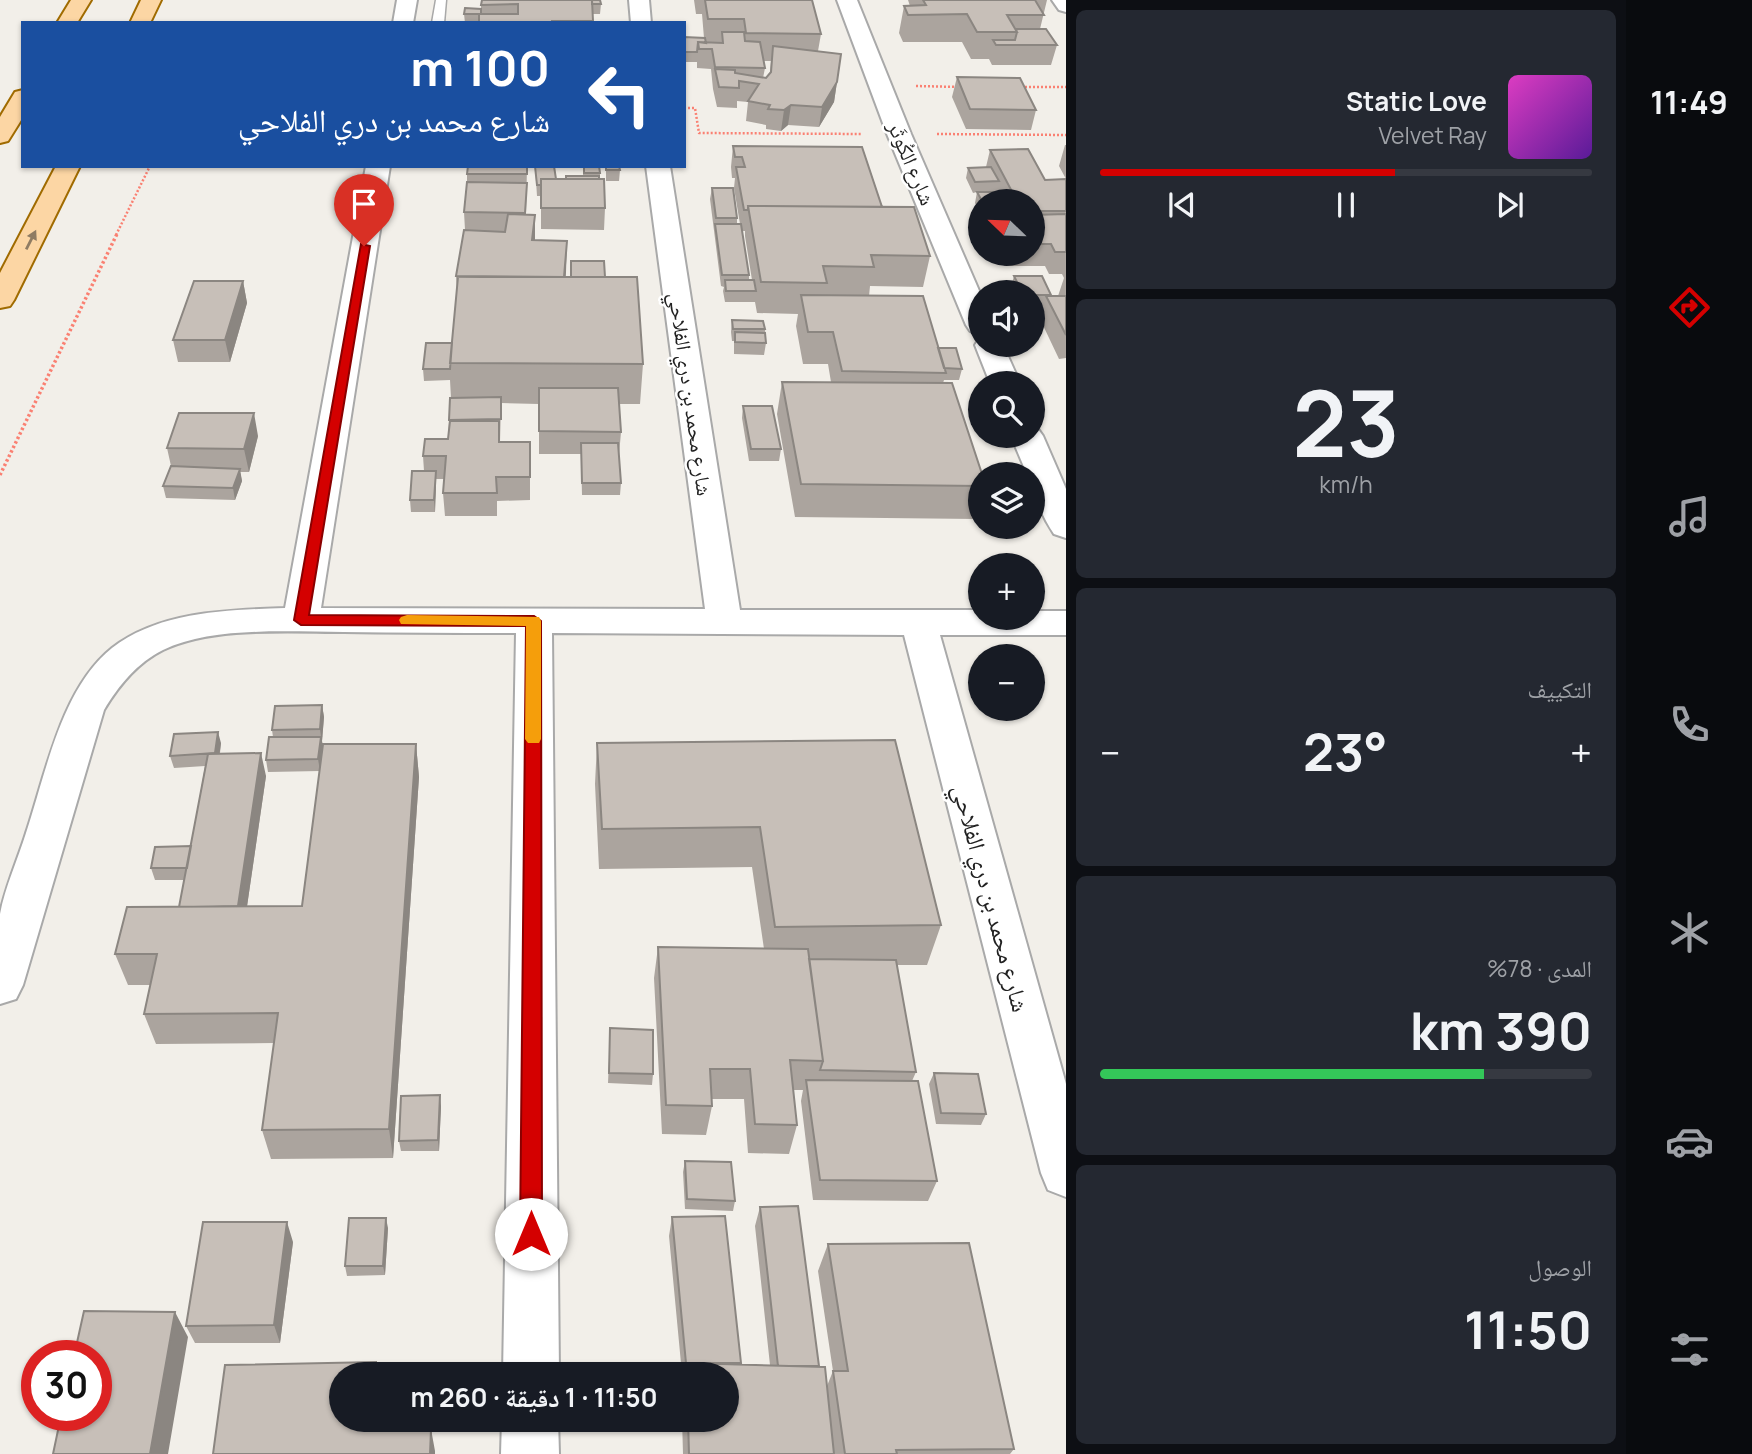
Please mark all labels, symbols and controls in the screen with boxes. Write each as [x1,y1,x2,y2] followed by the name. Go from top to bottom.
[410,34,550,101] text: 100 m
[574,49,665,140] icon: left
[1650,80,1728,124] text: 11:49
[1346,83,1487,119] text: Static Love
[238,98,550,142] text: شارع محمد بن دري الفلاحي
[881,116,942,209] street label: شارع الكُوثَر
[1378,119,1487,151] text: Velvet Ray
[334,174,394,246] pin
[345,185,383,223] icon: arrive
[1163,186,1201,224] icon: previous
[1327,186,1365,224] icon: pause
[1491,186,1529,224] icon: next
[968,189,1045,266] north arrow
[968,189,1045,721] map controls
[25,230,36,250] one-way arrow
[968,280,1045,357] button: sound
[1665,283,1714,332] icon: directions
[660,291,719,498] street label: شارع محمد بن دري الفلاحي
[1292,360,1400,484] text: 23
[968,371,1045,448] button: search
[968,462,1045,539] button: layers
[1319,468,1373,500] text: km/h
[1665,492,1714,541] icon: music
[968,553,1045,630] button: +
[968,644,1045,721] button: −
[1527,673,1592,705] text: التكييف
[1665,700,1714,749] icon: phone
[1303,716,1388,787] text: 23°
[1100,726,1121,778] text: −
[1570,726,1592,778] text: +
[942,781,1038,1016] street label: شارع محمد بن دري الفلاحي
[1665,908,1714,957] icon: climate
[1487,952,1592,984] text: المدى · 78%
[1410,995,1592,1066] text: 390 km
[1665,1117,1714,1166] icon: car
[494,1197,568,1271] position arrow
[1528,1251,1592,1283] text: الوصول
[1464,1294,1592,1365] text: 11:50
[1665,1325,1714,1374] icon: filters
[21,1340,112,1431] speed limit sign: 30
[410,1379,658,1415] text: 11:50 · 1 دقيقة · 260 m

